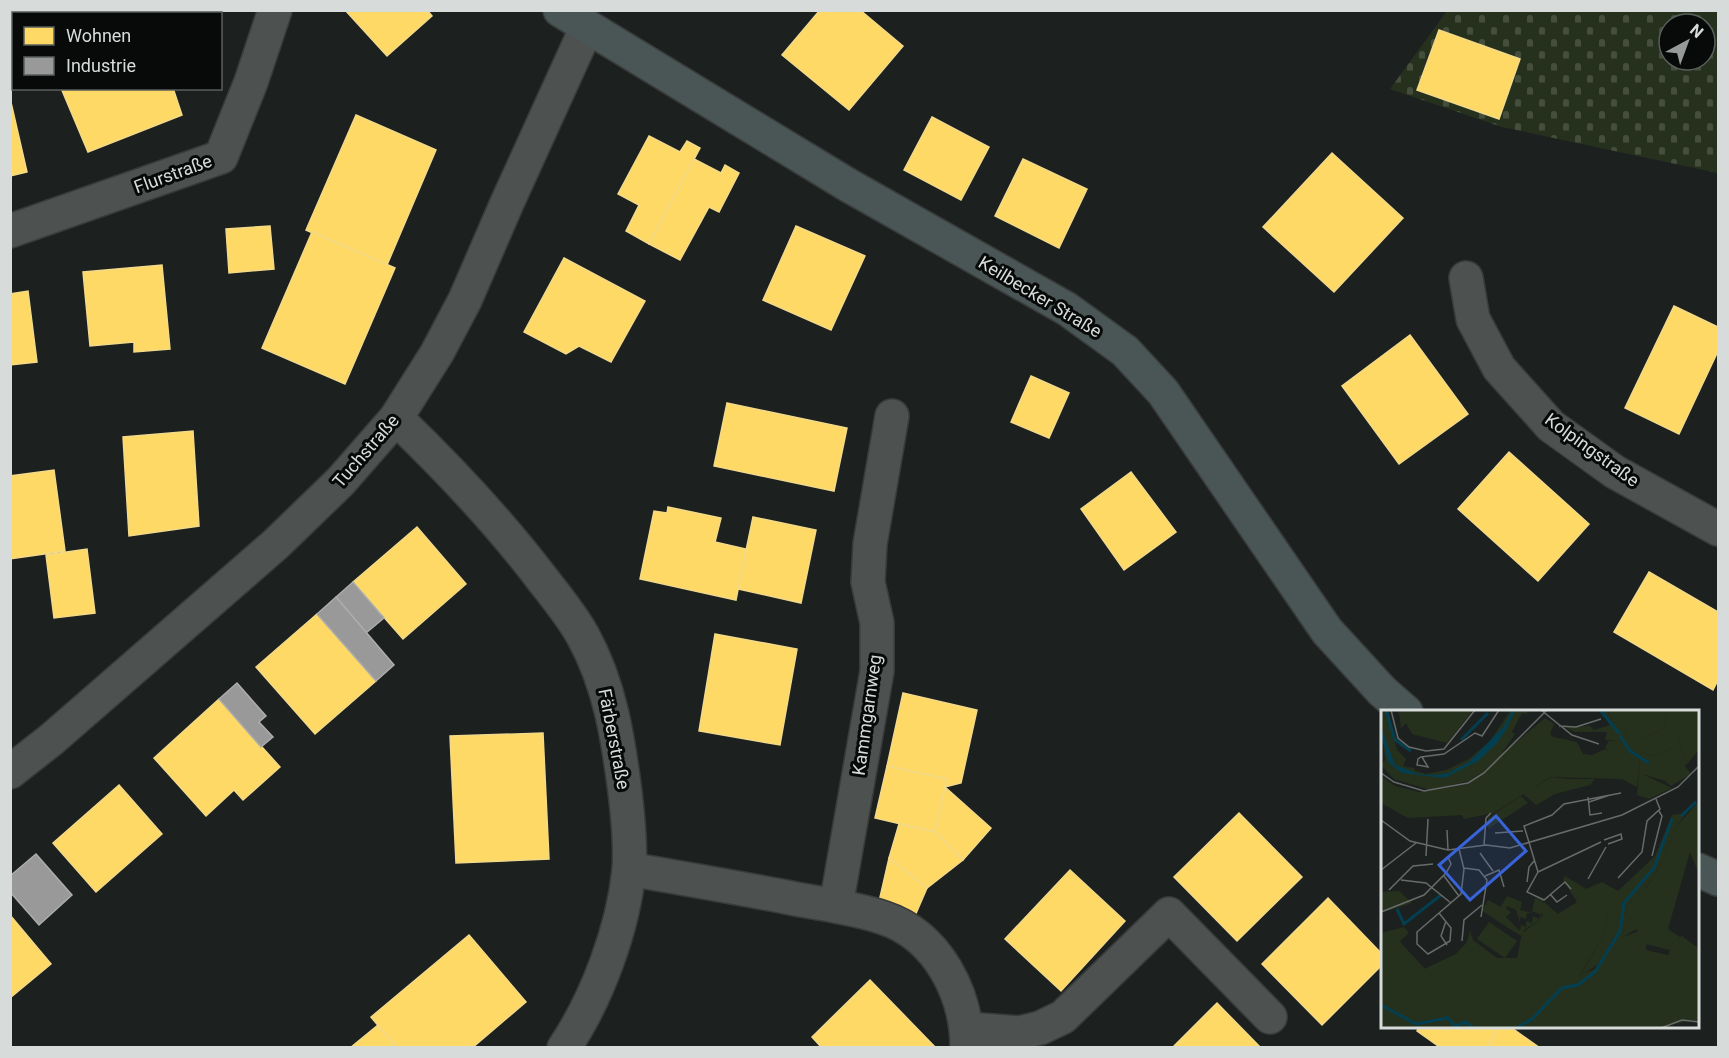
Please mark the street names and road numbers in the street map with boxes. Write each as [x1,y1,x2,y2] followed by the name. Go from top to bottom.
[131,150,215,197] street label: Flurstraße
[975,252,1106,342] street label: Keilbecker Straße
[1541,408,1643,491] street label: Kolpingstraße
[328,410,403,492] street label: Tuchstraße
[848,653,885,777] street label: Kammgarnweg
[594,687,635,791] street label: Färberstraße

